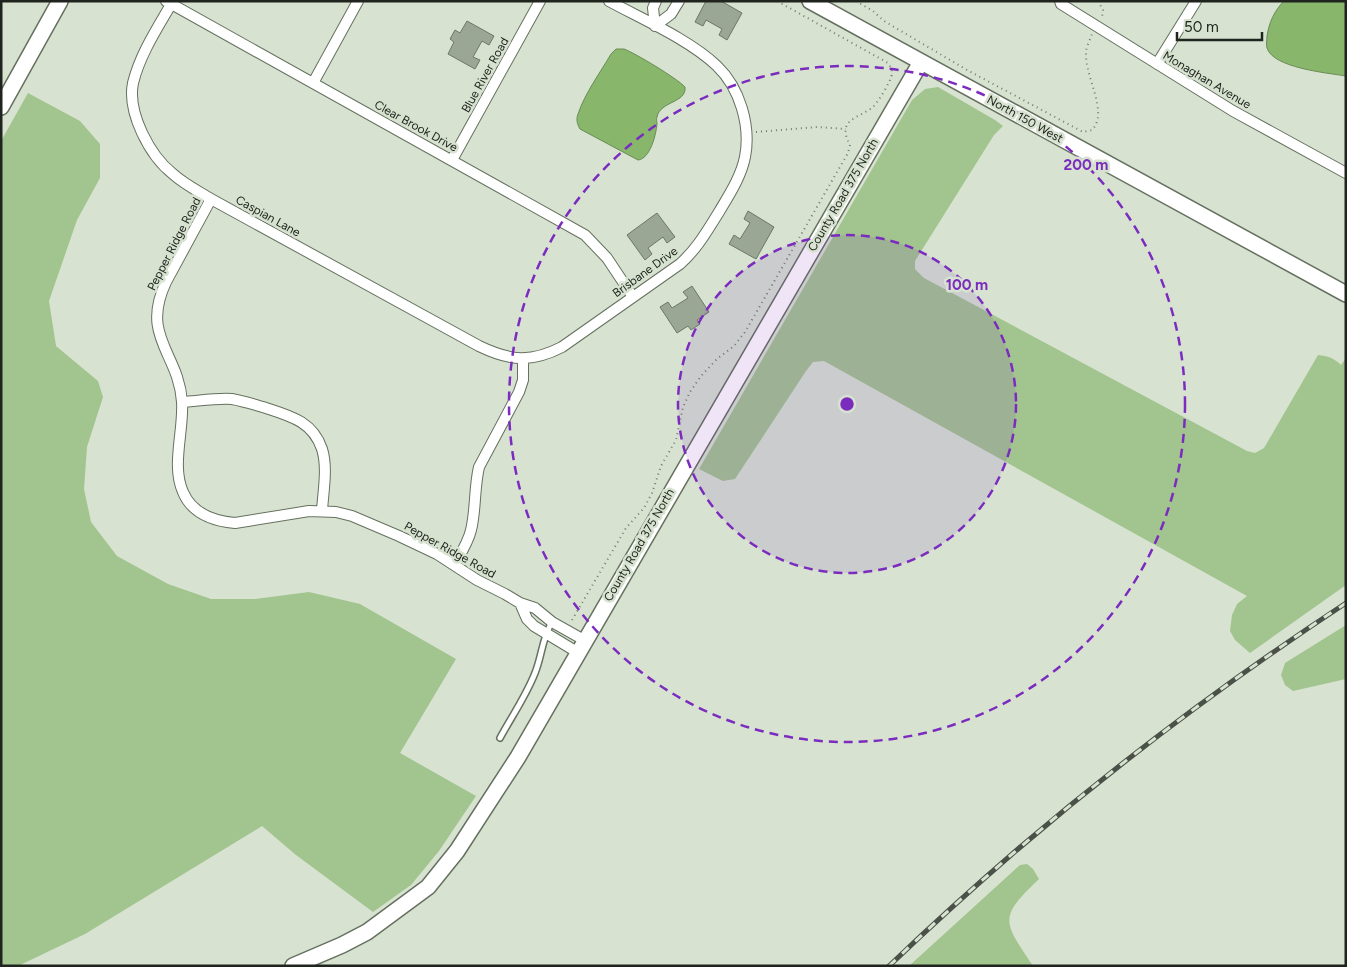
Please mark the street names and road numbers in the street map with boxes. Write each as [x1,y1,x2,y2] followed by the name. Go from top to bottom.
[459,35,511,115] street label: Blue River Road
[1161,48,1254,112] street label: Monaghan Avenue
[985,92,1066,146] street label: North 150 West
[372,97,460,155] street label: Clear Brook Drive
[805,136,881,254] street label: County Road 375 North
[233,193,303,240] street label: Caspian Lane
[144,195,204,293] street label: Pepper Ridge Road
[610,243,681,300] street label: Brisbane Drive
[601,486,677,604] street label: County Road 375 North
[402,519,498,581] street label: Pepper Ridge Road

